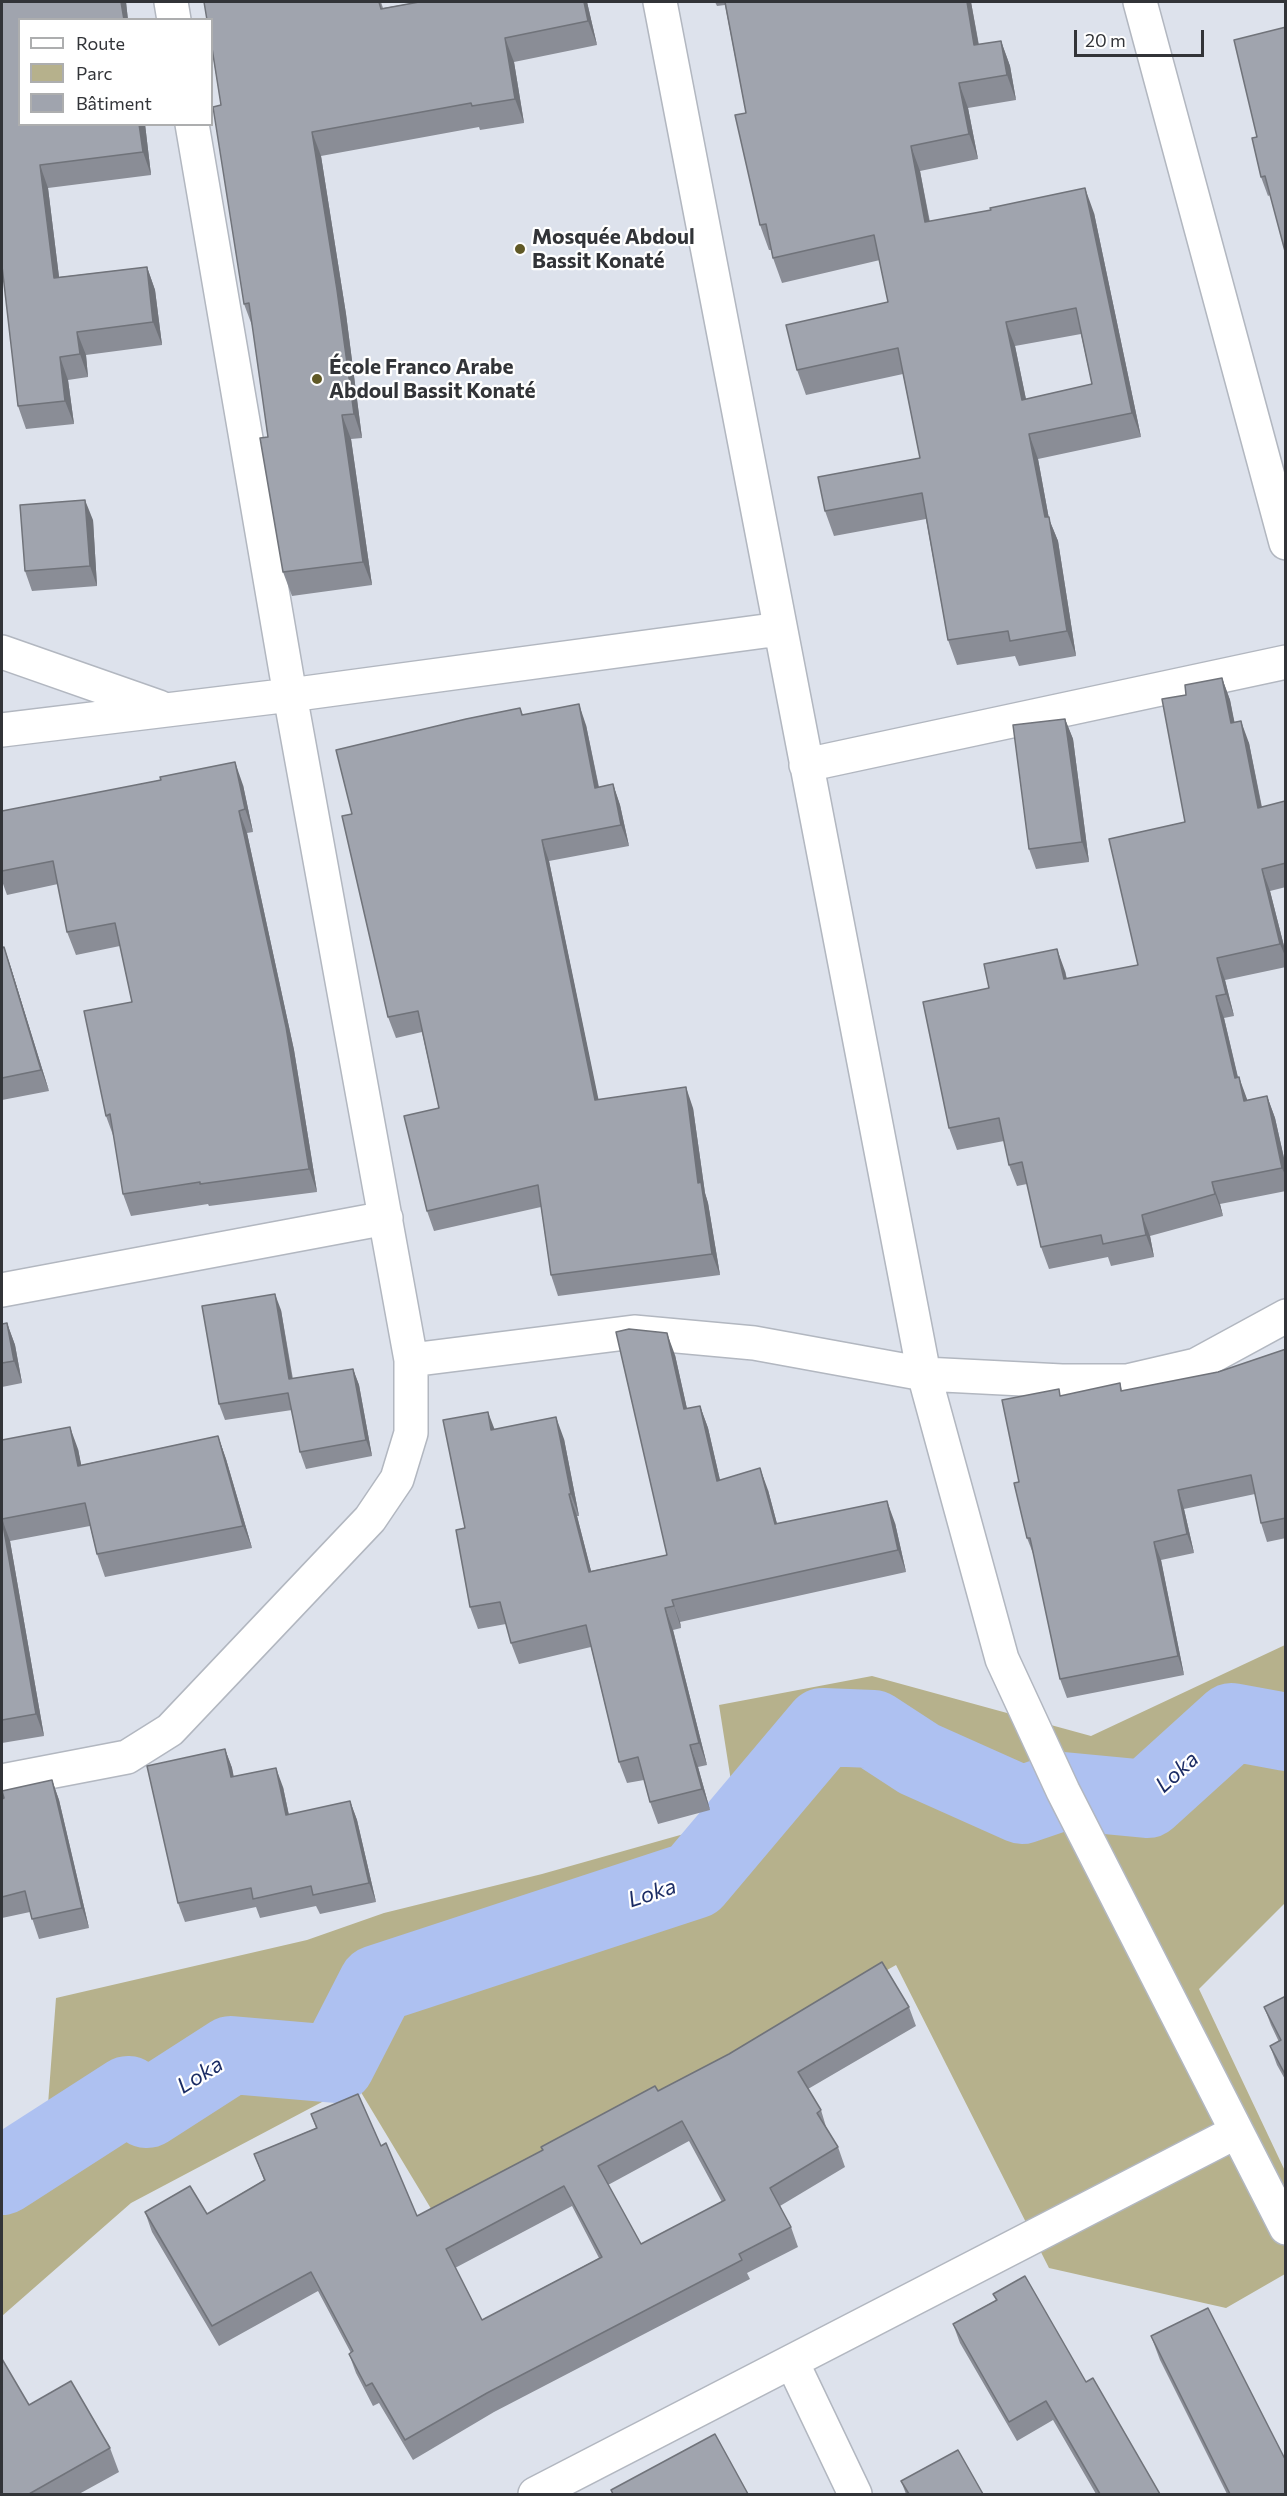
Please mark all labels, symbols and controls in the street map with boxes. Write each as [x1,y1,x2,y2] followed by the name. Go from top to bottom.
[18,18,213,126] legend
[1077,18,1208,56] scale bar
[1085,29,1126,51] text: 20 m
[76,32,125,54] text: Route
[76,62,113,84] text: Parc
[76,92,152,114] text: Bâtiment
[532,224,695,274] place label: Mosquée Abdoul Bassit Konaté
[513,242,527,256] marker: Mosquée Abdoul Bassit Konaté
[329,354,536,404] place label: École Franco Arabe Abdoul Bassit Konaté
[310,372,324,386] marker: École Franco Arabe Abdoul Bassit Konaté
[1150,1746,1204,1798] water label: Loka
[625,1873,679,1913] water label: Loka
[172,2051,228,2099] water label: Loka

